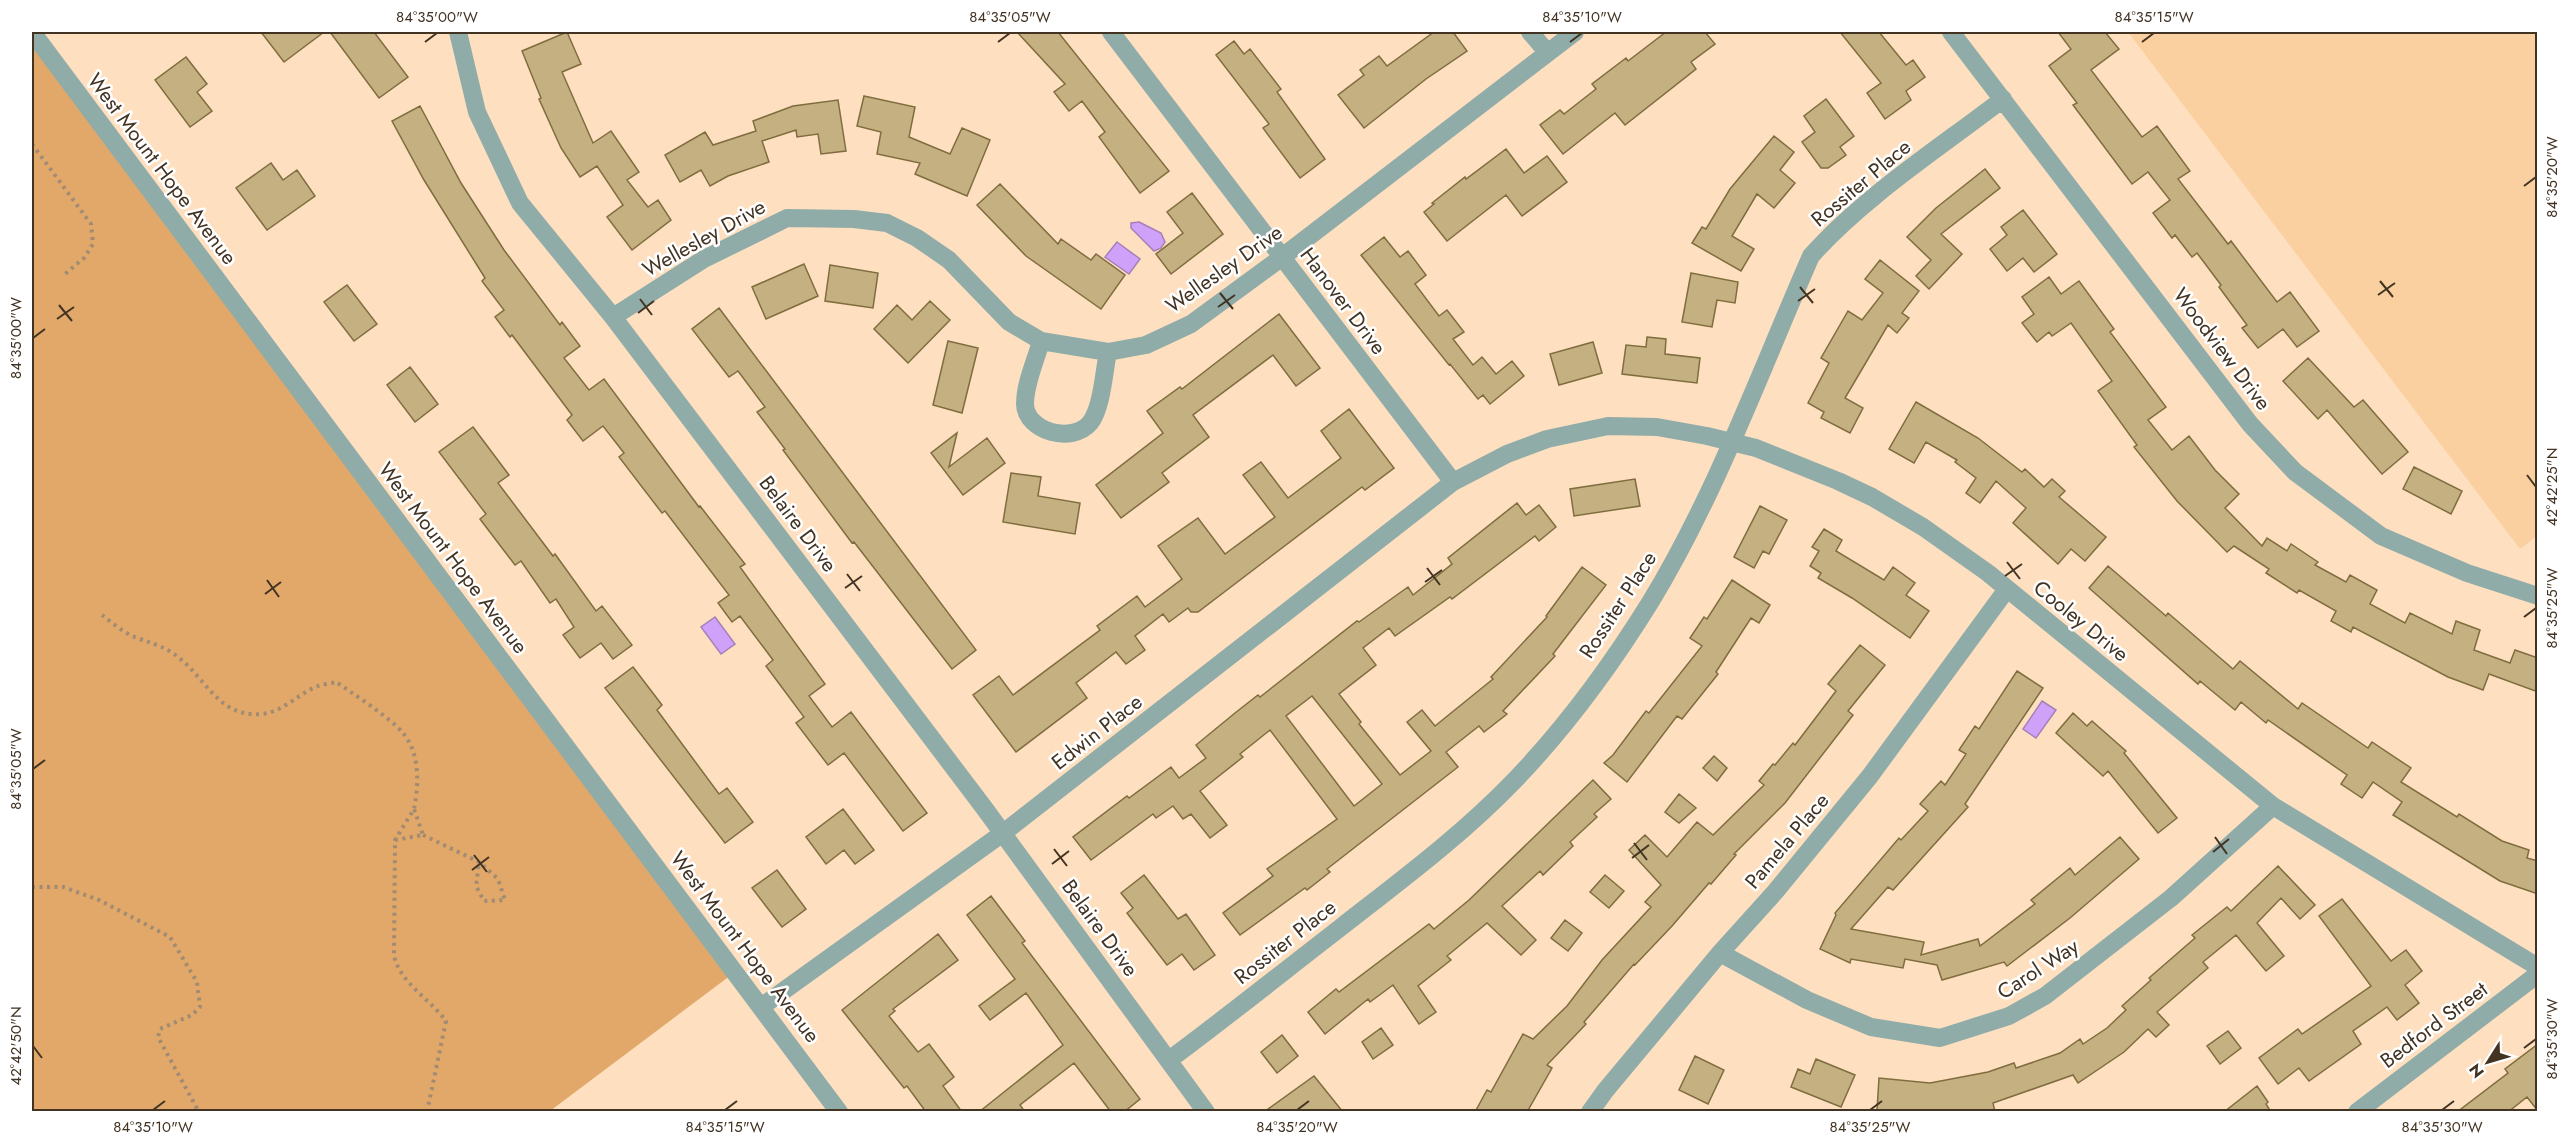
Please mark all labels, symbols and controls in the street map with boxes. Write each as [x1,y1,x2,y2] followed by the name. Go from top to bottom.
[396,6,478,28] text: 84°35'00"W
[969,6,1051,28] text: 84°35'05"W
[1542,6,1622,28] text: 84°35'10"W
[2114,6,2194,28] text: 84°35'15"W
[80,67,244,271] street label: West Mount Hope Avenue
[1805,132,1918,234] street label: Rossiter Place
[2541,136,2563,218] text: 84°35'20"W
[637,192,771,284] street label: Wellesley Drive
[1160,217,1289,320] street label: Wellesley Drive
[1293,241,1393,361] street label: Hanover Drive
[2166,281,2278,417] street label: Woodview Drive
[5,297,27,379] text: 84°35'00"W
[2541,448,2563,526] text: 42°42'25"N
[371,456,535,660] street label: West Mount Hope Avenue
[752,470,844,579] street label: Belaire Drive
[1572,545,1664,664] street label: Rossiter Place
[2541,567,2563,648] text: 84°35'25"W
[2027,573,2135,669] street label: Cooley Drive
[1045,687,1149,777] street label: Edwin Place
[5,728,27,810] text: 84°35'05"W
[1738,787,1836,895] street label: Pamela Place
[663,845,827,1049] street label: West Mount Hope Avenue
[1054,873,1146,983] street label: Belaire Drive
[1228,892,1343,991] street label: Rossiter Place
[1991,931,2085,1007] street label: Carol Way
[2374,975,2494,1075] street label: Bedford Street
[2541,998,2563,1080] text: 84°35'30"W
[5,1006,27,1086] text: 42°42'50"N
[2458,1032,2518,1092] north arrow
[2463,1059,2489,1083] text: N
[113,1116,193,1138] text: 84°35'10"W
[685,1116,765,1138] text: 84°35'15"W
[1256,1116,1338,1138] text: 84°35'20"W
[1830,1116,1911,1138] text: 84°35'25"W
[2401,1116,2483,1138] text: 84°35'30"W

